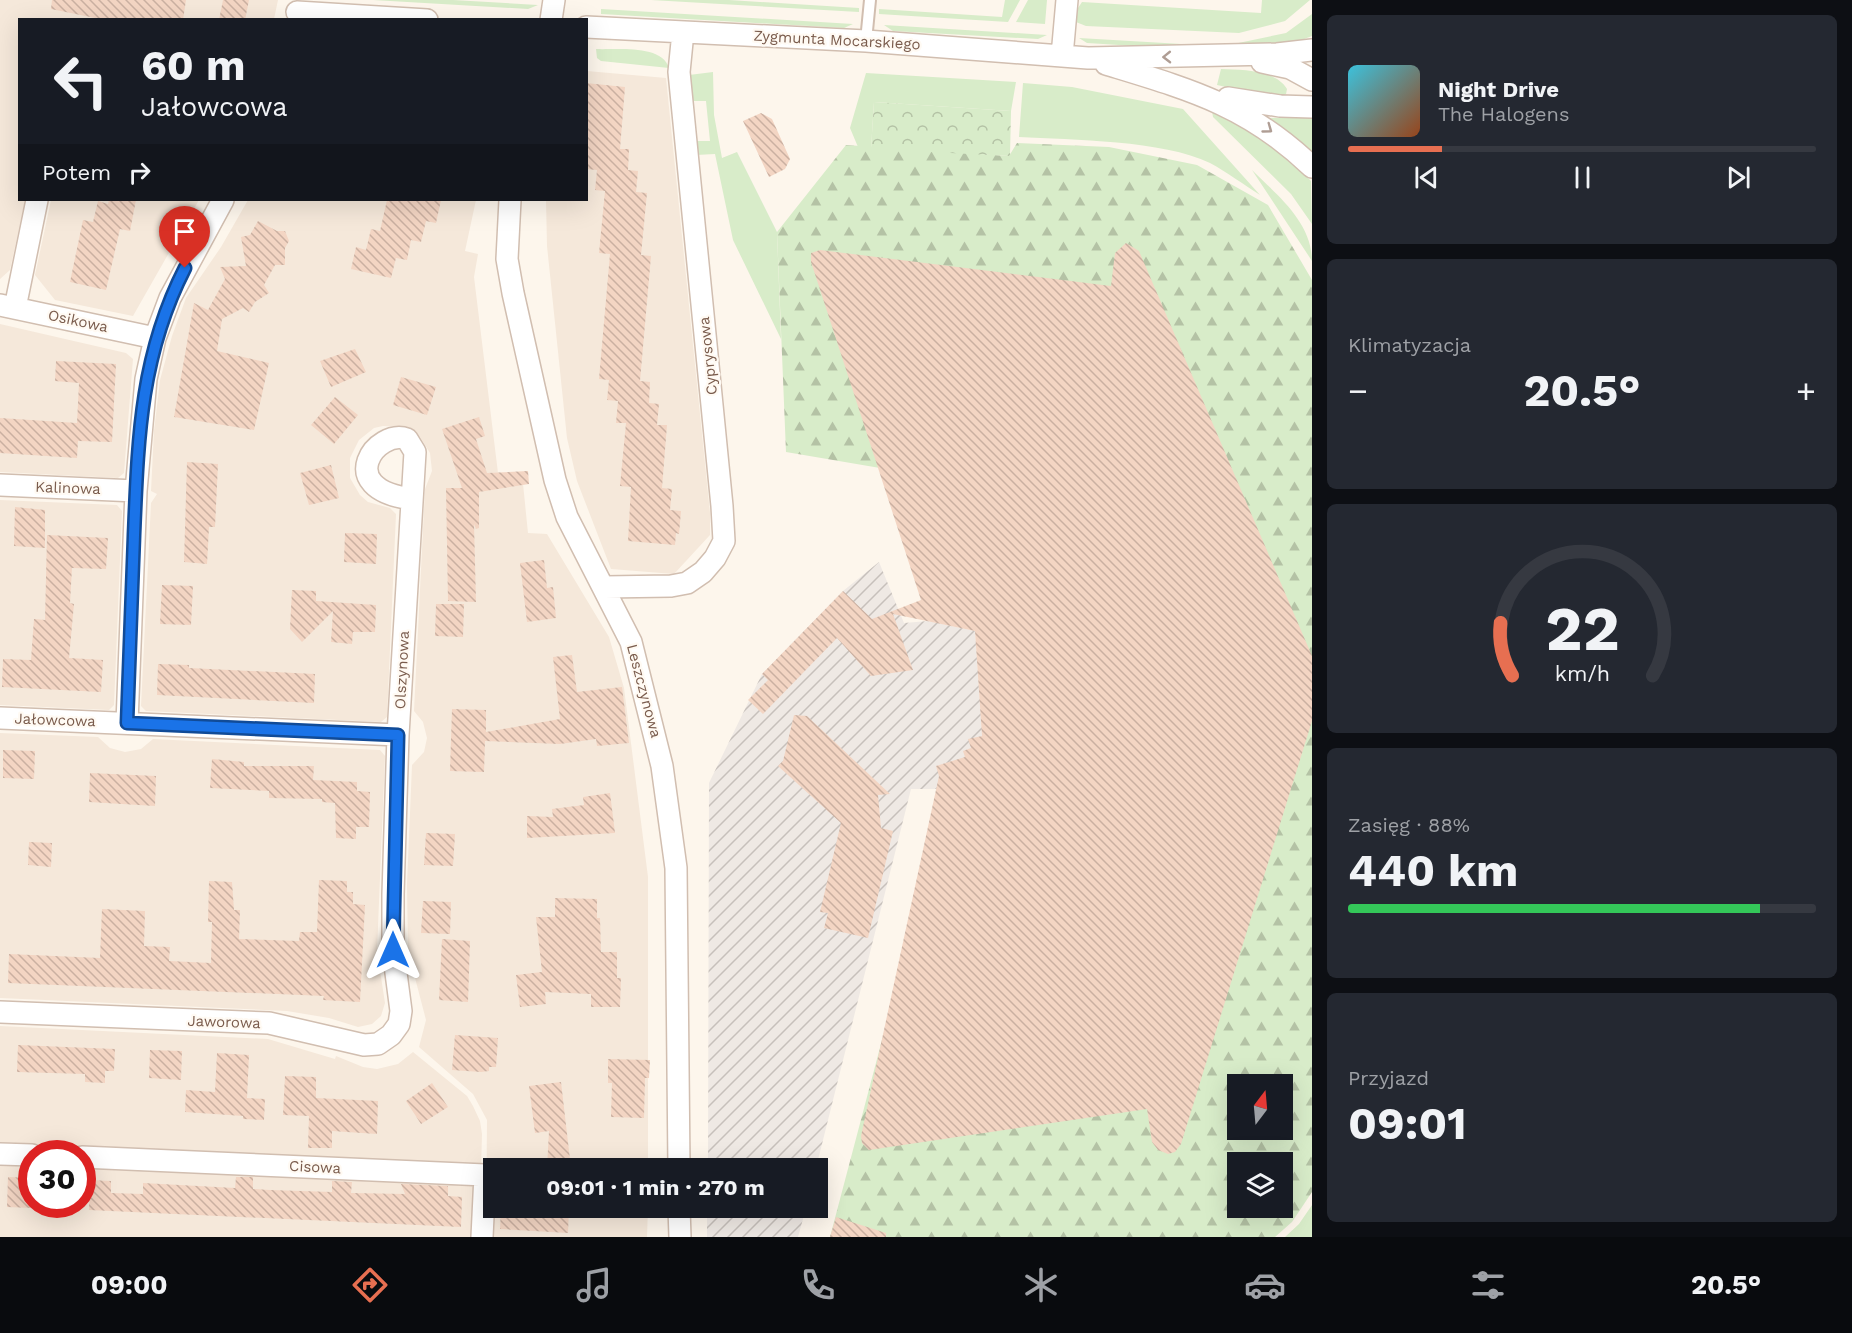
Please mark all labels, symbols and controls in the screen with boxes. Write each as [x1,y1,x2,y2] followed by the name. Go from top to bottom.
[753,27,921,53] street label: Zygmunta Mocarskiego
[141,41,245,90] text: 60 m
[42,42,120,120] icon: left
[1163,51,1172,64] one-way arrow
[1438,77,1559,102] text: Night Drive
[141,91,287,123] text: Jałowcowa
[1438,102,1570,126] text: The Halogens
[1262,122,1273,133] one-way arrow
[123,156,156,189] icon: right
[42,160,111,185] text: Potem
[1410,161,1443,194] icon: previous
[1566,161,1599,194] icon: pause
[1722,161,1755,194] icon: next
[159,206,210,268] pin
[168,215,201,248] icon: arrive
[46,306,110,336] street label: Osikowa
[695,315,721,396] street label: Cyprysowa
[1348,333,1471,357] text: Klimatyzacja
[1524,364,1640,417] text: 20.5°
[1348,371,1368,410] text: −
[1796,371,1816,410] text: +
[35,478,102,498] street label: Kalinowa
[1545,592,1619,665] text: 22
[391,630,413,710] street label: Olszynowa
[623,642,665,740] street label: Leszczynowa
[1554,661,1610,686] text: km/h
[14,710,96,730] street label: Jałowcowa
[1348,813,1470,837] text: Zasięg · 88%
[1348,844,1518,897] text: 440 km
[361,918,425,982] position arrow
[187,1012,261,1032] street label: Jaworowa
[1348,1066,1429,1090] text: Przyjazd
[1227,1074,1293,1140] north arrow
[1227,1074,1293,1218] map controls
[1348,1097,1467,1150] text: 09:01
[18,1140,96,1218] speed limit sign: 30
[1227,1152,1293,1218] button: layers
[289,1157,342,1177] street label: Cisowa
[546,1175,765,1200] text: 09:01 · 1 min · 270 m
[349,1264,391,1306] icon: directions
[573,1264,615,1306] icon: music
[797,1264,839,1306] icon: phone
[1020,1264,1062,1306] icon: climate
[1244,1264,1286,1306] icon: car
[1467,1264,1509,1306] icon: filters
[91,1269,168,1301] text: 09:00
[1691,1269,1761,1301] text: 20.5°

